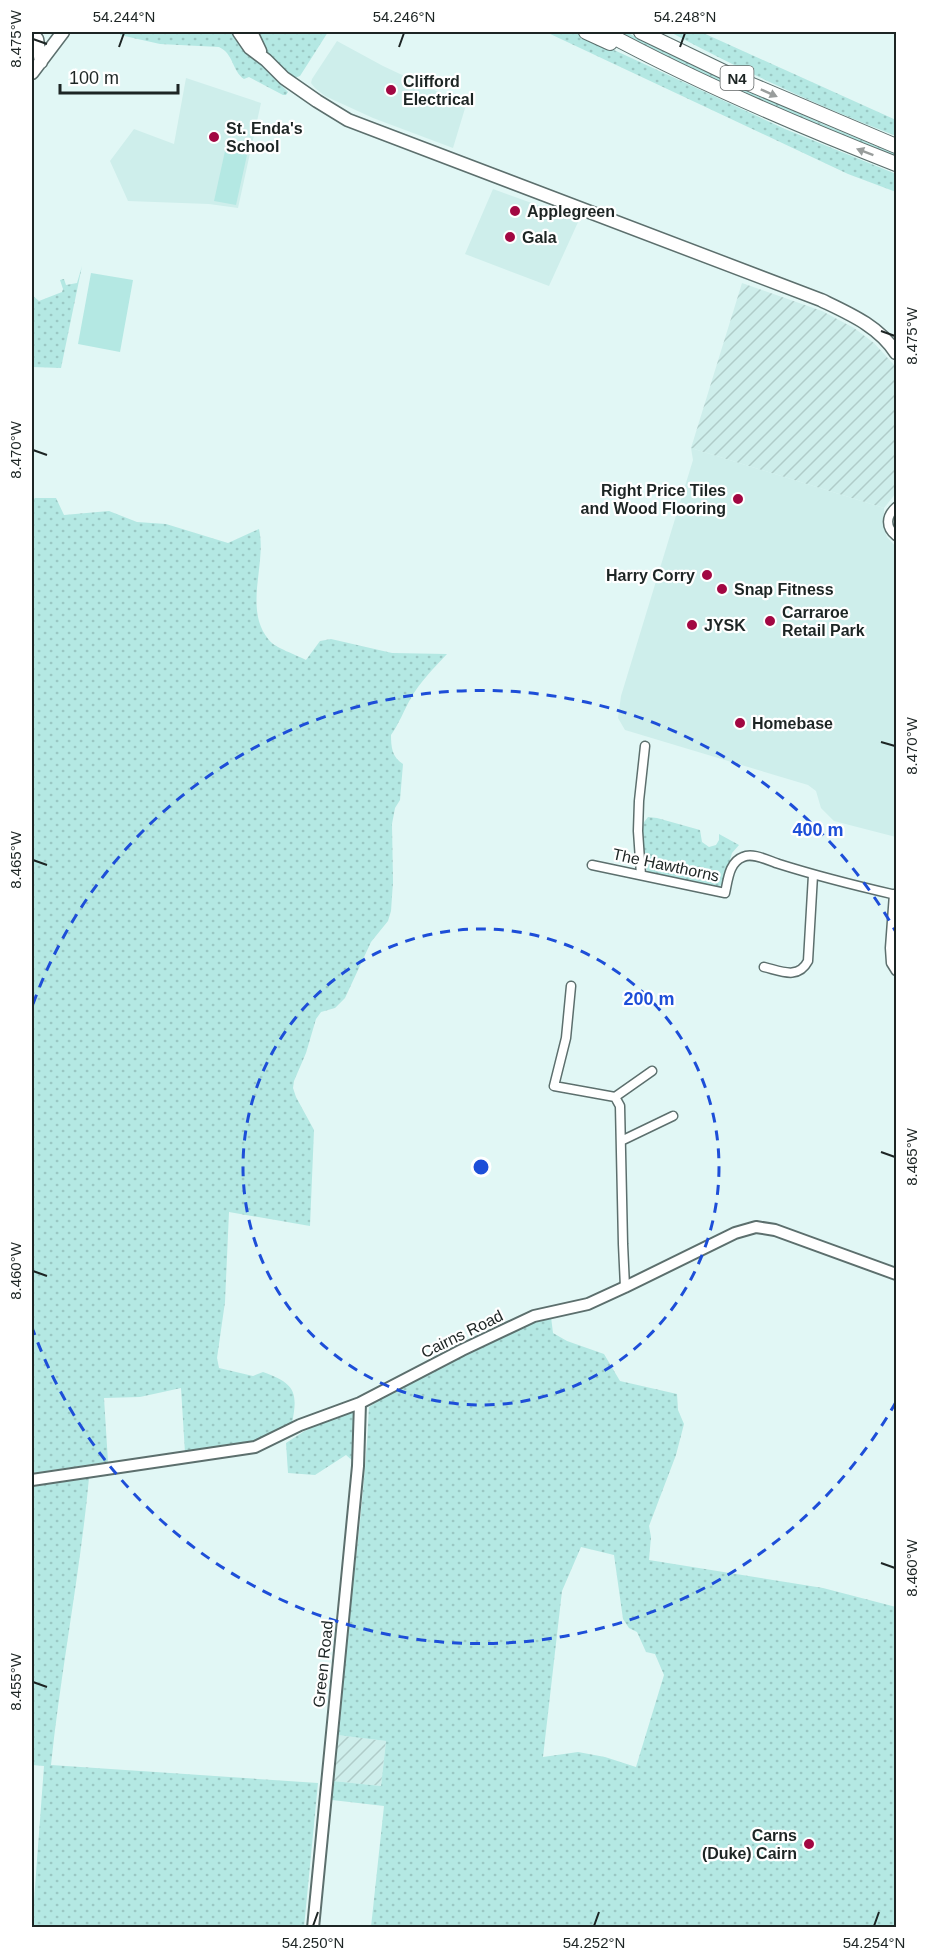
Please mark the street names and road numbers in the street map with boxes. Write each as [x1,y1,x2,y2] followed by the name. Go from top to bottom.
[720,66,754,90] road number: N4
[611,845,721,885] street label: The Hawthorns
[418,1307,506,1361] street label: Cairns Road
[310,1620,336,1708] street label: Green Road

